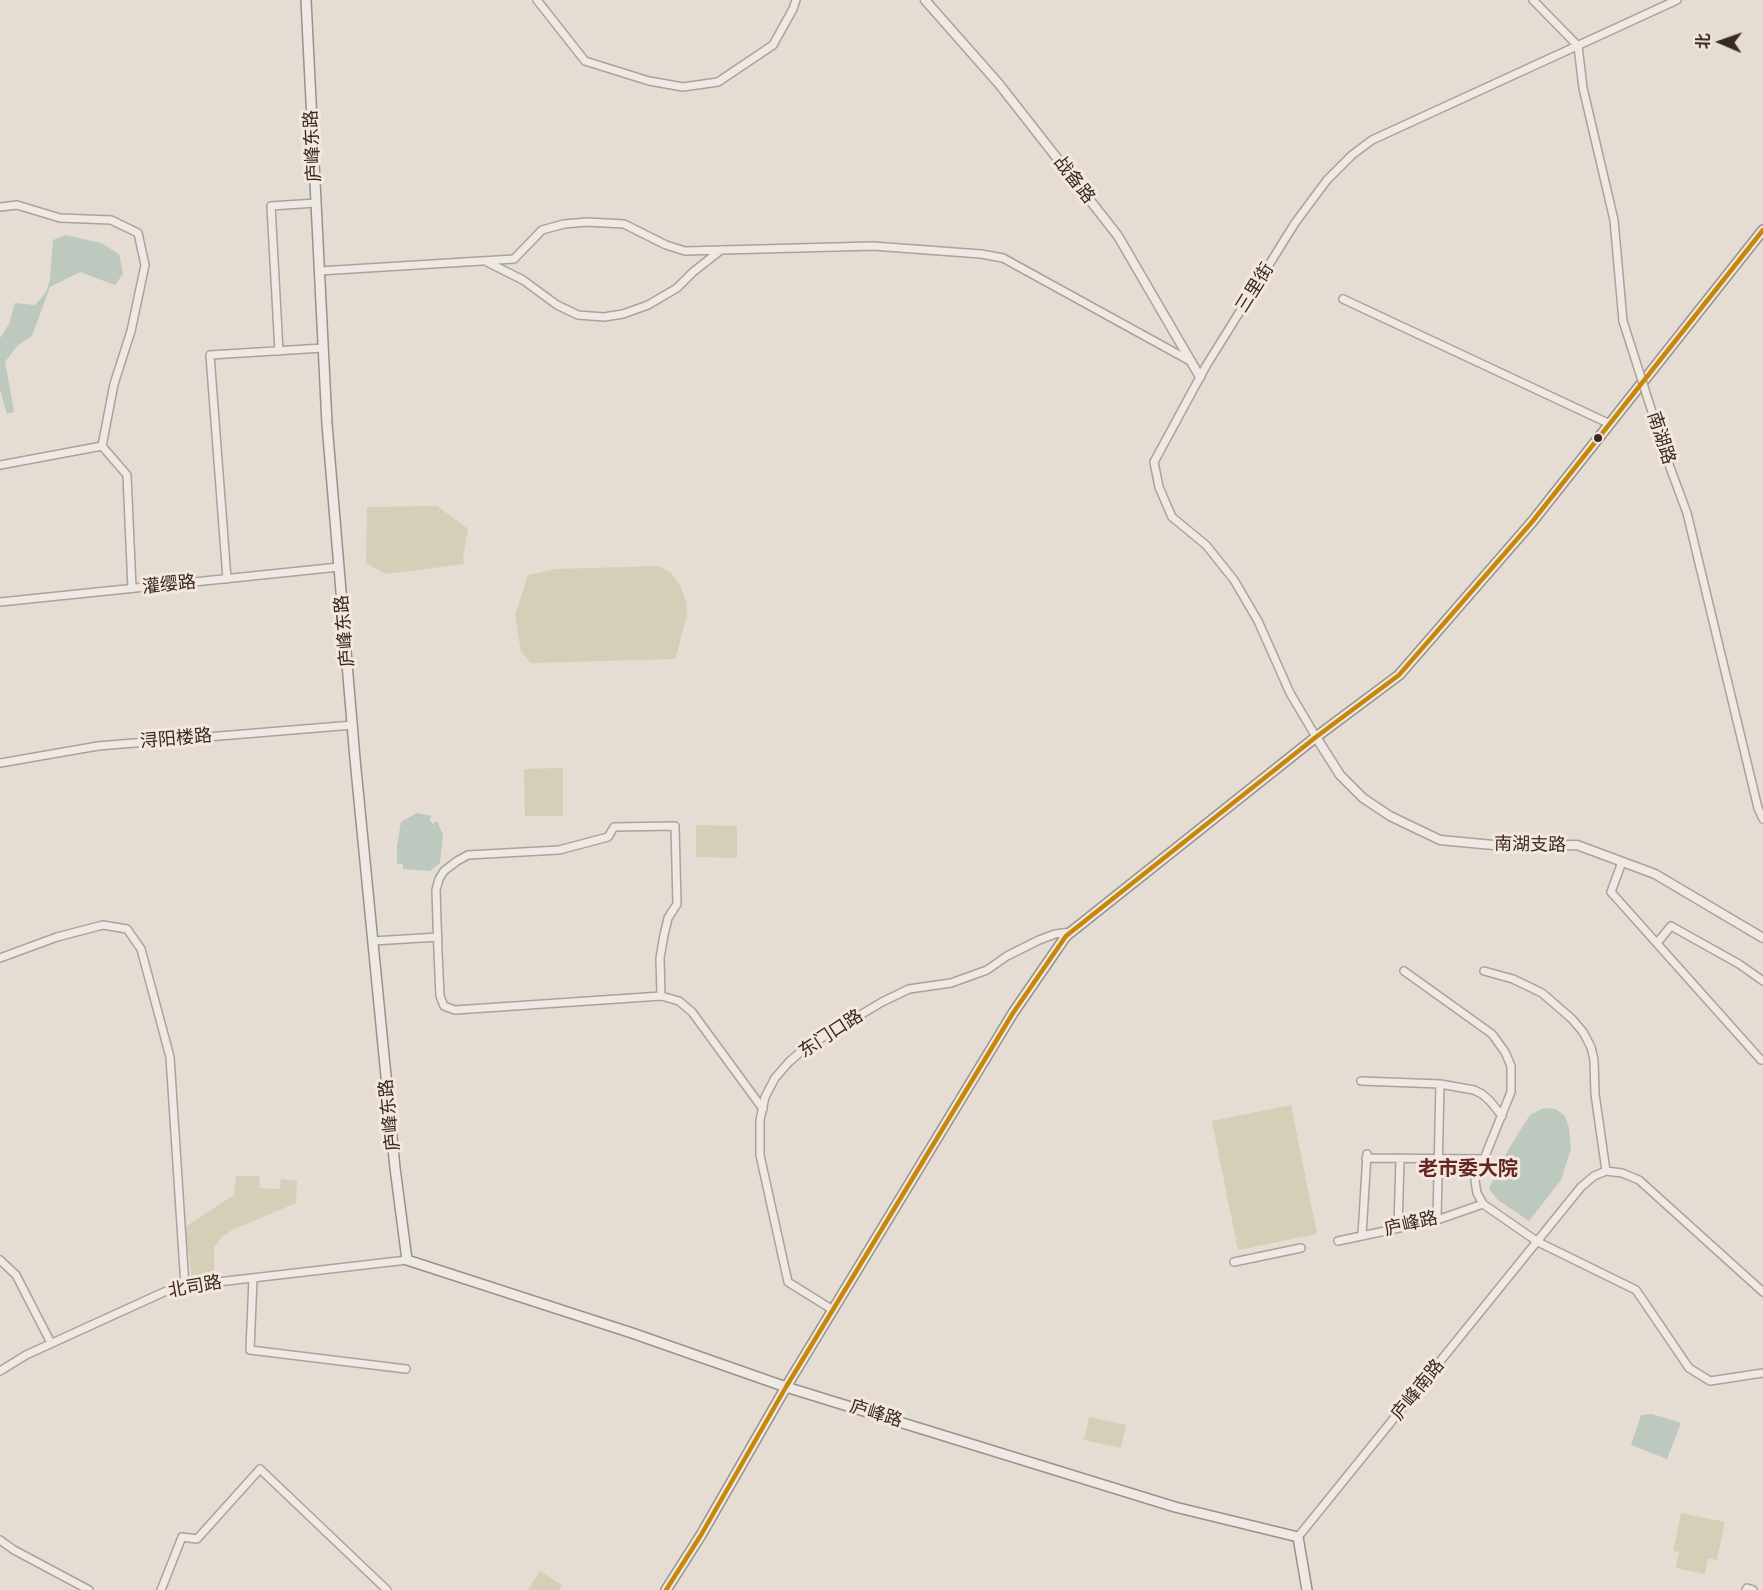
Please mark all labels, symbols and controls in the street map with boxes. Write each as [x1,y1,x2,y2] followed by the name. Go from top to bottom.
[1691,12,1751,72] north arrow
[1693,33,1713,50] text: 北
[300,109,326,183] street label: 庐峰东路
[1049,152,1099,208] street label: 战备路
[1232,259,1278,317] street label: 三里街
[1642,409,1680,467] street label: 南湖路
[1592,432,1604,444] unlabelled marker
[141,571,197,599] street label: 灌缨路
[331,594,359,668] street label: 庐峰东路
[139,725,213,753] street label: 浔阳楼路
[1494,834,1566,856] street label: 南湖支路
[795,1005,867,1063] street label: 东门口路
[375,1078,405,1152] street label: 庐峰东路
[1418,1157,1518,1181] district label: 老市委大院
[1382,1207,1440,1241] street label: 庐峰路
[167,1272,223,1302] street label: 北司路
[1387,1355,1449,1425] street label: 庐峰南路
[847,1396,905,1432] street label: 庐峰路

